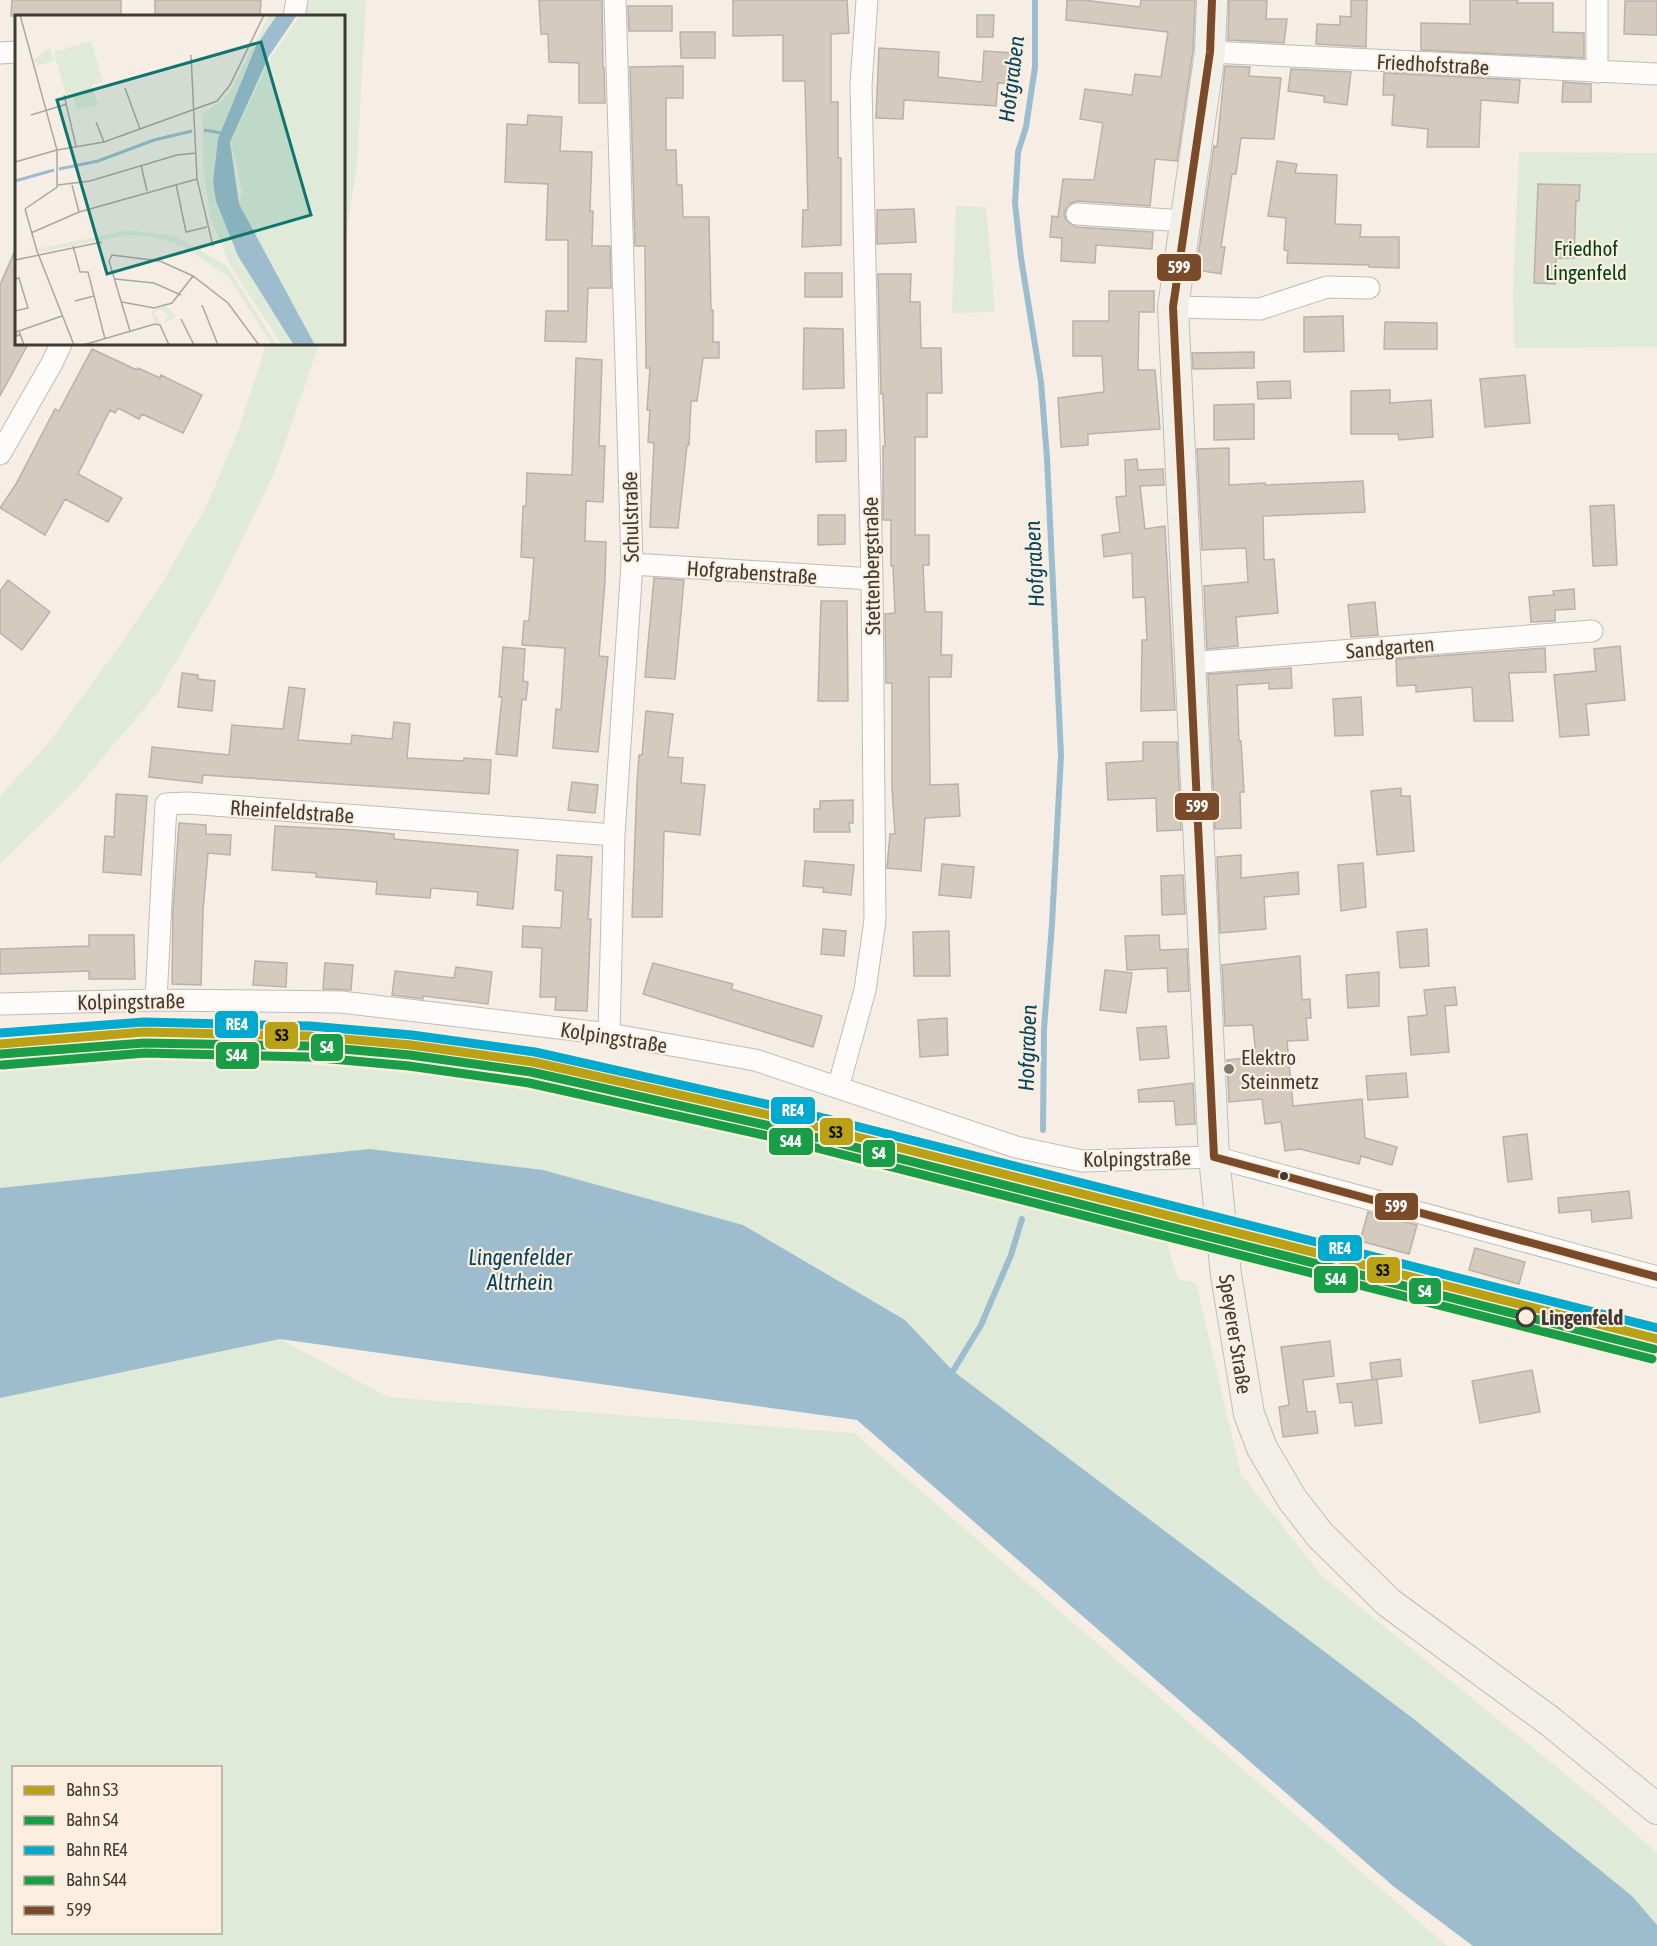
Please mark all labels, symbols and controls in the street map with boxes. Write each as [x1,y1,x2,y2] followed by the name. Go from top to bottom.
[15,15,345,345] inset map
[993,34,1029,124] water label: Hofgraben
[1376,49,1490,79] street label: Friedhofstraße
[1545,236,1627,284] park label: Friedhof Lingenfeld
[1156,253,1202,282] line badge: 599
[1168,258,1191,276] text: 599
[617,471,643,563] street label: Schulstraße
[858,497,884,635] street label: Stettenbergstraße
[1019,520,1049,608] water label: Hofgraben
[686,555,818,589] street label: Hofgrabenstraße
[1345,631,1435,663] street label: Sandgarten
[1174,792,1220,821] line badge: 599
[229,795,355,827] street label: Rheinfeldstraße
[1186,797,1209,815] text: 599
[77,988,185,1014] street label: Kolpingstraße
[1012,1004,1042,1092] water label: Hofgraben
[214,1010,259,1039] line badge: RE4
[226,1015,249,1033] text: RE4
[559,1017,669,1057] street label: Kolpingstraße
[264,1021,299,1050] line badge: S3
[275,1026,289,1044] text: S3
[310,1033,344,1062] line badge: S4
[320,1038,335,1056] text: S4
[215,1041,260,1070] line badge: S44
[1241,1045,1319,1093] place label: Elektro Steinmetz
[226,1046,248,1064] text: S44
[1222,1062,1236,1076] marker: Elektro Steinmetz
[770,1096,816,1125] line badge: RE4
[782,1101,805,1119] text: RE4
[819,1117,854,1146] line badge: S3
[829,1123,843,1141] text: S3
[768,1127,814,1156] line badge: S44
[780,1132,802,1150] text: S44
[862,1139,896,1168] line badge: S4
[872,1144,887,1162] text: S4
[1083,1145,1191,1171] street label: Kolpingstraße
[1278,1170,1290,1182] unlabelled marker
[1374,1192,1419,1221] line badge: 599
[1385,1197,1408,1215] text: 599
[1317,1234,1363,1262] line badge: RE4
[1329,1239,1352,1257] text: RE4
[468,1244,573,1295] water label: Lingenfelder Altrhein
[1366,1256,1401,1284] line badge: S3
[1376,1261,1390,1279] text: S3
[1313,1265,1359,1294] line badge: S44
[1325,1270,1347,1288] text: S44
[1215,1273,1257,1395] street label: Speyerer Straße
[1408,1277,1442,1305] line badge: S4
[1418,1282,1433,1300] text: S4
[1541,1305,1623,1329] place label: Lingenfeld
[1516,1307,1536,1327] marker: Lingenfeld
[12,1766,222,1934] legend
[66,1779,119,1800] text: Bahn S3
[66,1809,119,1830] text: Bahn S4
[66,1839,128,1860] text: Bahn RE4
[66,1869,127,1890] text: Bahn S44
[66,1899,91,1920] text: 599

